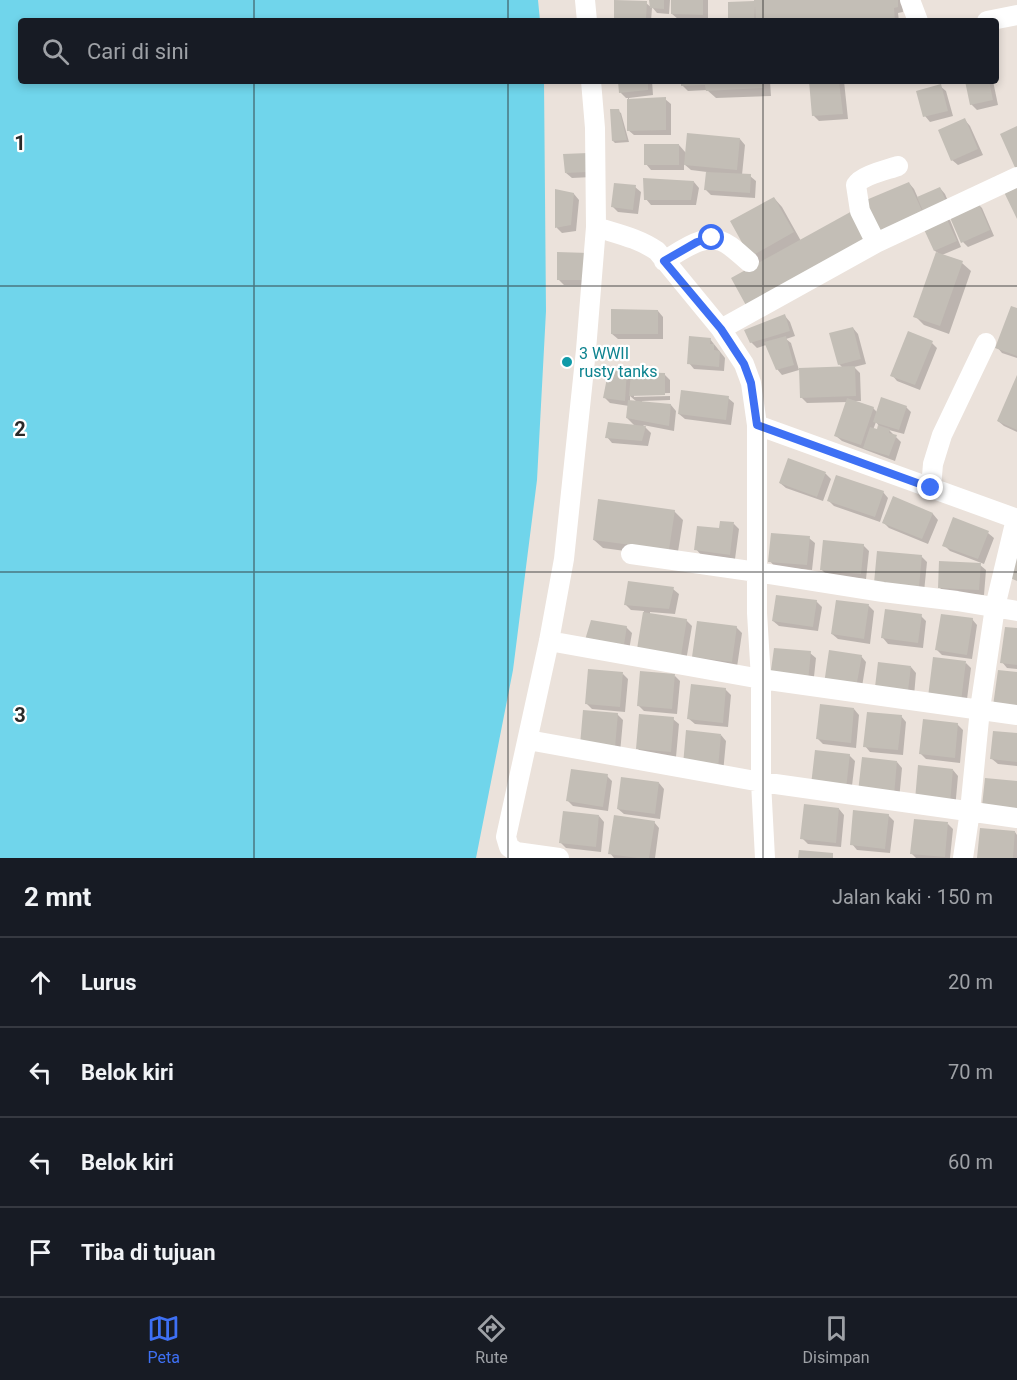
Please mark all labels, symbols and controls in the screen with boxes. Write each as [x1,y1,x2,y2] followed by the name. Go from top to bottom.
[18,18,999,84] search box
[39,35,72,68] icon: search
[87,39,189,64] text: Cari di sini
[14,131,26,155] text: 1
[698,224,724,250] route start
[579,344,657,381] place label: 3 WWII rusty tanks
[560,355,574,369] marker: 3 WWII rusty tanks
[14,417,26,441] text: 2
[917,474,943,500] route end
[14,703,26,727] text: 3
[24,882,91,912] text: 2 mnt
[832,885,993,909] text: Jalan kaki · 150 m
[24,966,57,999] icon: ahead
[81,970,137,995] text: Lurus
[948,970,993,994] text: 20 m
[24,1056,57,1089] icon: left
[81,1060,174,1085] text: Belok kiri
[948,1060,993,1084] text: 70 m
[24,1146,57,1179] icon: left
[81,1150,174,1175] text: Belok kiri
[948,1150,993,1174] text: 60 m
[24,1236,57,1269] icon: arrive
[81,1240,216,1265] text: Tiba di tujuan
[147,1312,180,1367] tab: Peta
[475,1312,508,1367] tab: Rute
[803,1312,870,1367] tab: Disimpan

